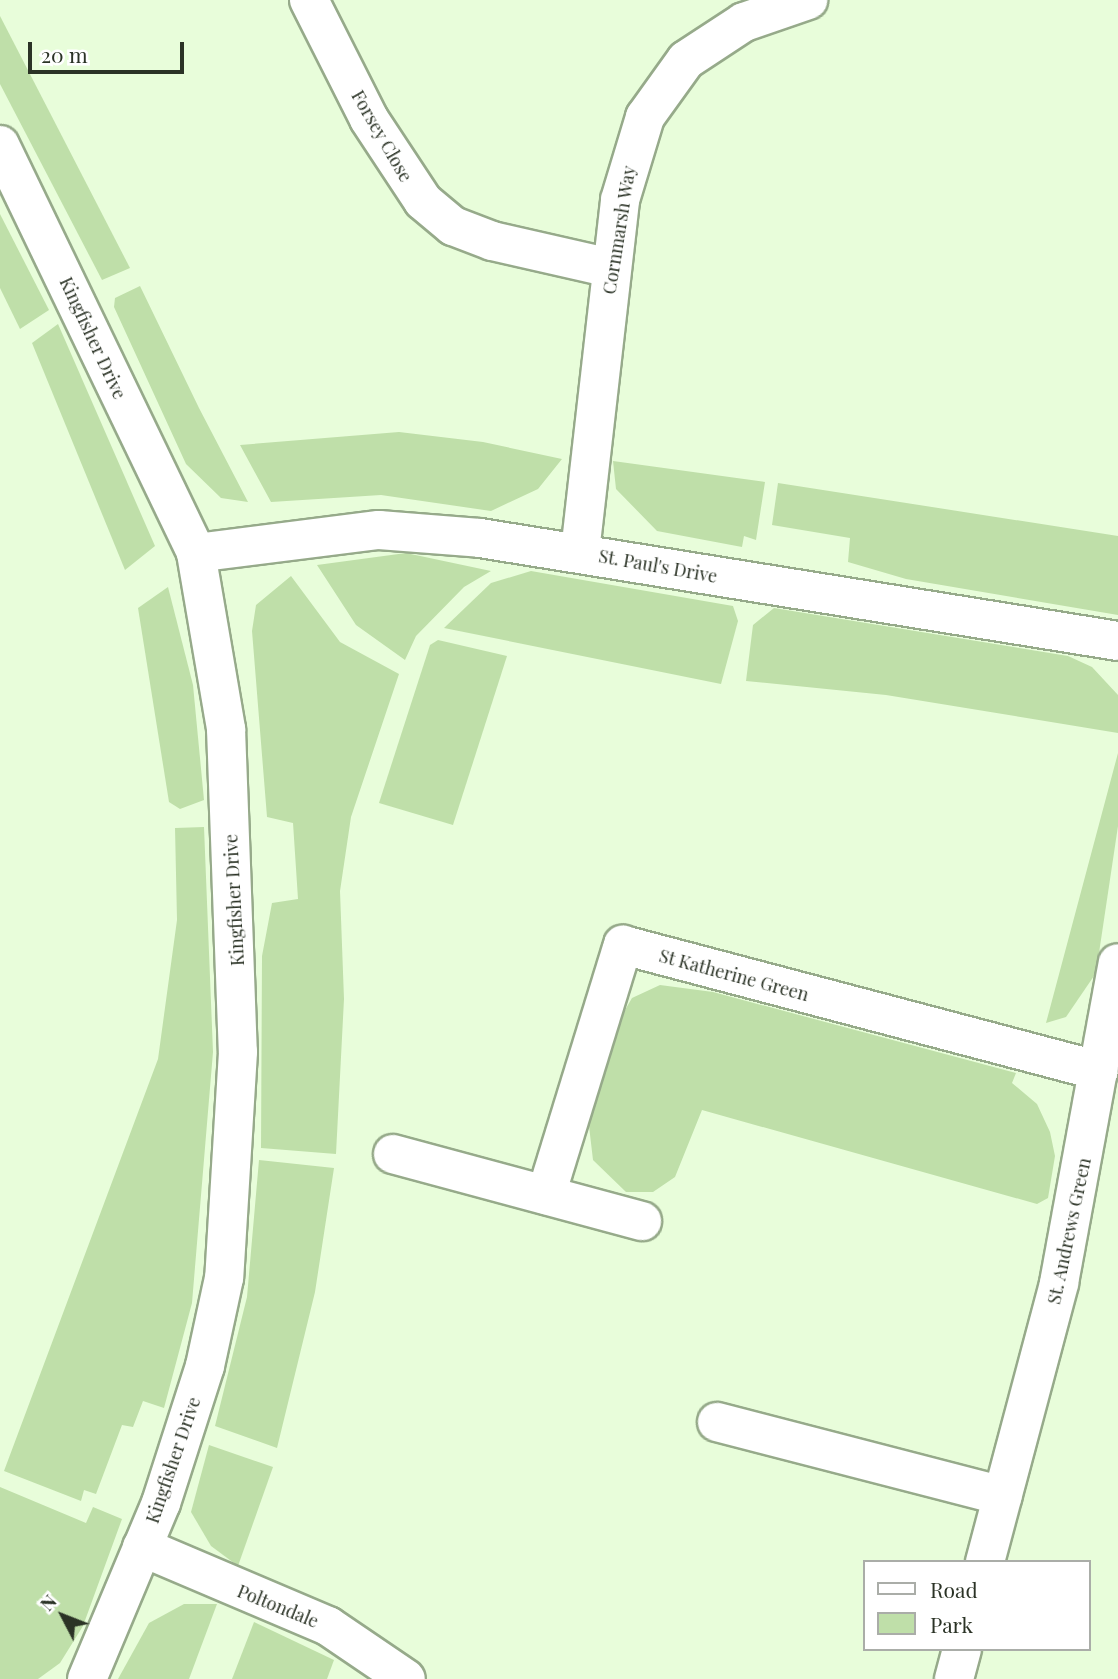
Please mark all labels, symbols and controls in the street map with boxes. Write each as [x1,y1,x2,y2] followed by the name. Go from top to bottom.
[32,28,187,72] scale bar
[41,40,88,68] text: 20 m
[347,86,417,186] street label: Forsey Close
[598,164,640,296] street label: Cornmarsh Way
[55,273,131,403] street label: Kingfisher Drive
[597,545,719,587] street label: St. Paul's Drive
[220,833,248,967] street label: Kingfisher Drive
[657,945,811,1005] street label: St Katherine Green
[1043,1155,1095,1307] street label: St. Andrews Green
[141,1394,205,1526] street label: Kingfisher Drive
[862,1560,1090,1651] legend
[930,1575,978,1603] text: Road
[234,1580,322,1632] street label: Poltondale
[28,1581,98,1651] north arrow
[33,1588,62,1616] text: N
[930,1610,973,1638] text: Park

